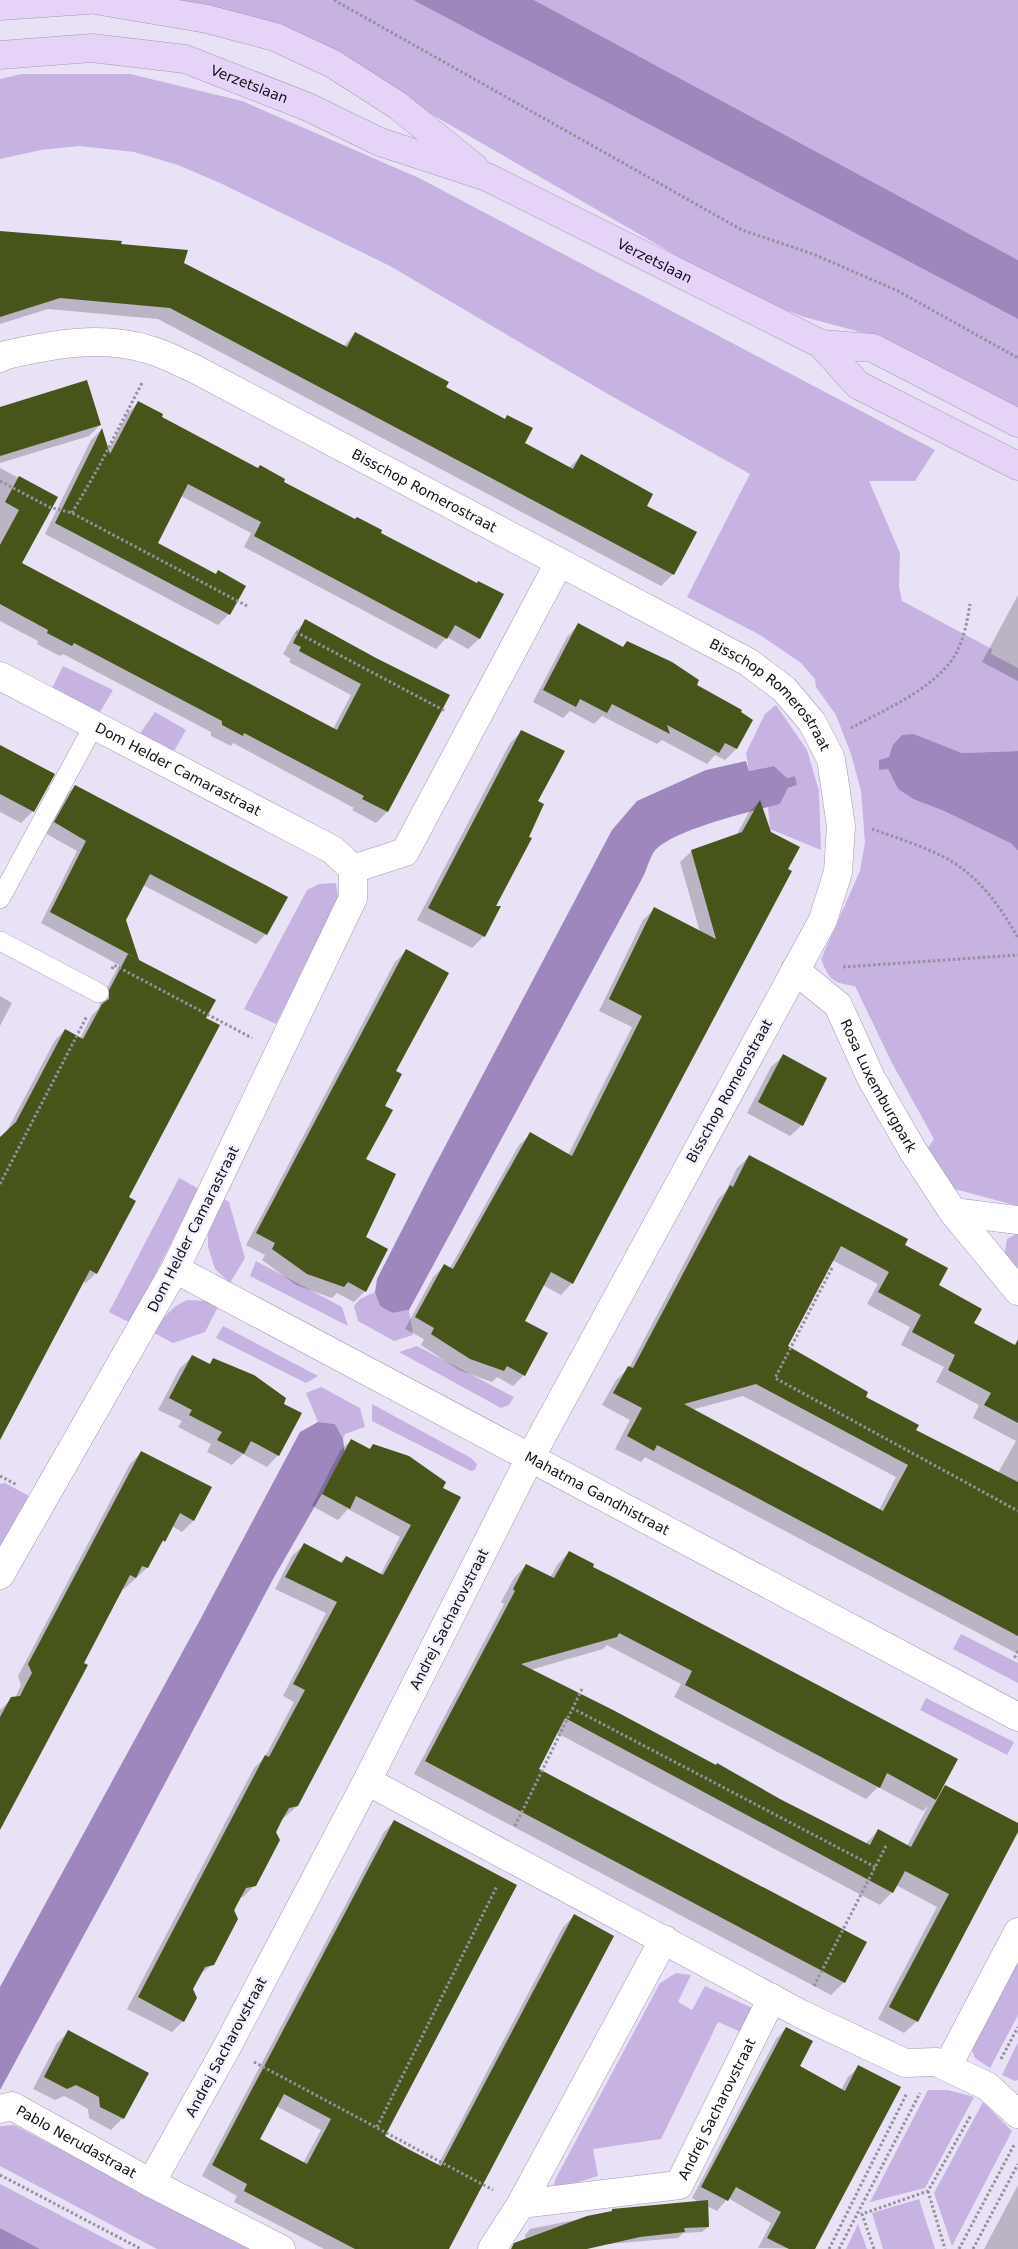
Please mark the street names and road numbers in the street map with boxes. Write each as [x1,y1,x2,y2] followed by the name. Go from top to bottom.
[208,62,290,106] street label: Verzetslaan
[615,235,695,286] street label: Verzetslaan
[349,446,500,536] street label: Bisschop Romerostraat
[707,635,834,754] street label: Bisschop Romerostraat
[93,719,264,819] street label: Dom Helder Camarastraat
[683,1016,775,1166] street label: Bisschop Romerostraat
[838,1017,921,1156] street label: Rosa Luxemburgpark
[144,1143,242,1315] street label: Dom Helder Camarastraat
[522,1448,673,1539] street label: Mahatma Gandhistraat
[406,1545,492,1692] street label: Andrej Sacharovstraat
[182,1974,270,2120] street label: Andrej Sacharovstraat
[675,2035,759,2182] street label: Andrej Sacharovstraat
[14,2102,140,2182] street label: Pablo Nerudastraat

